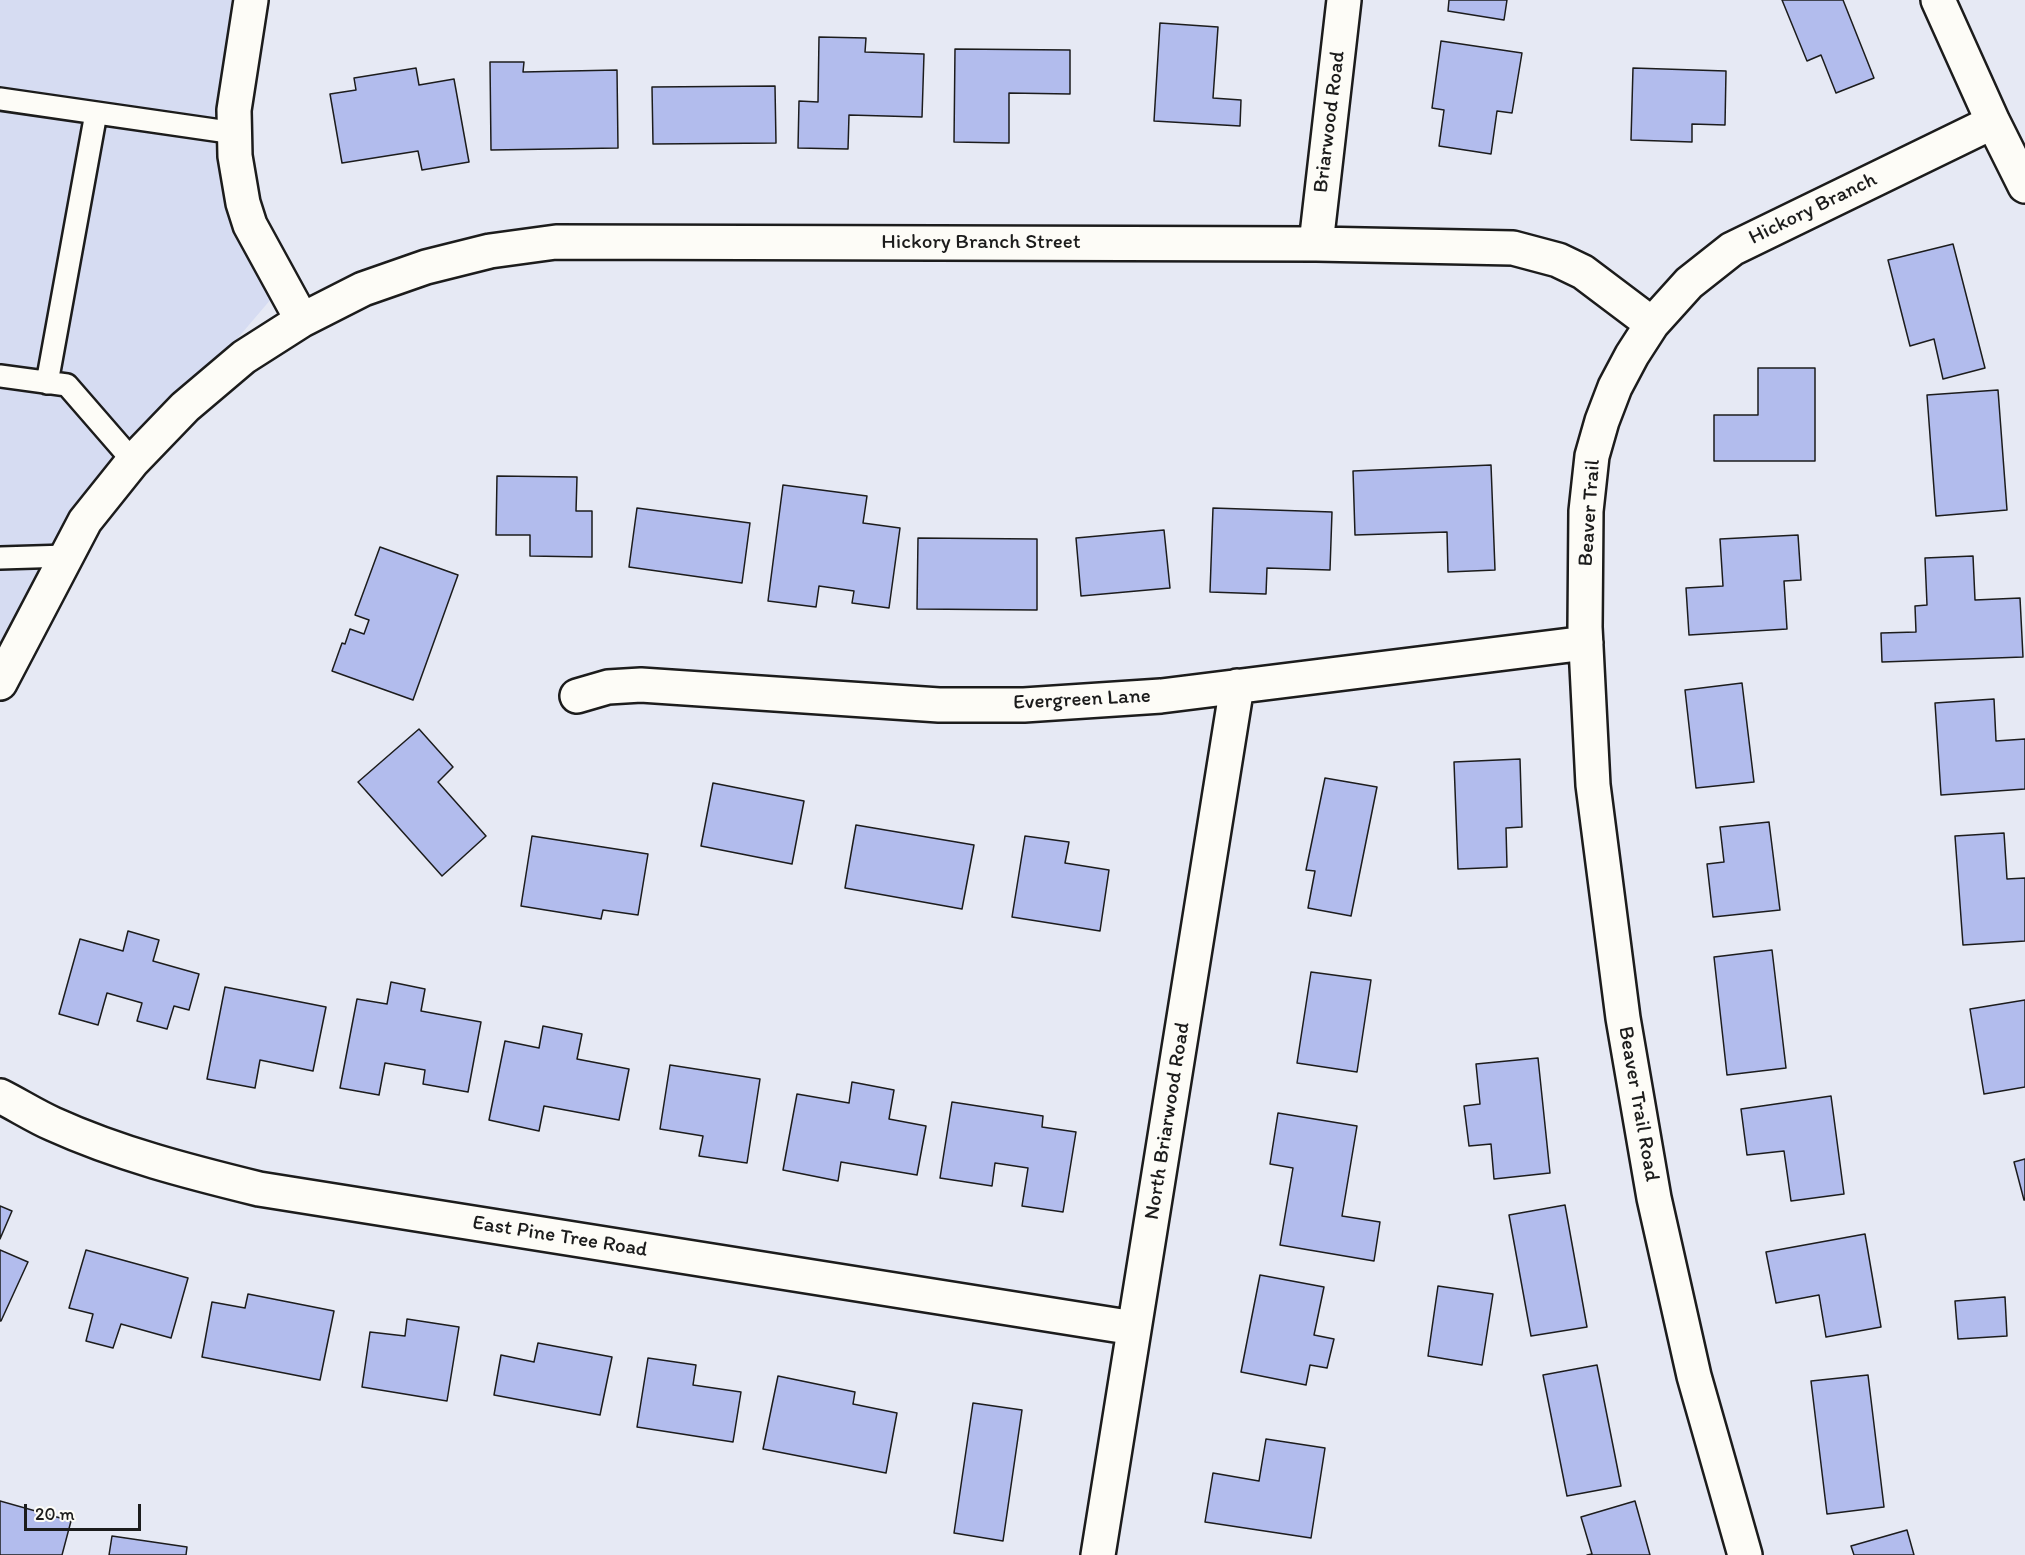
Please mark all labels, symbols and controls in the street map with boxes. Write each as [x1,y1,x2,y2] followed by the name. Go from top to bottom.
[1309,50,1351,194] street label: Briarwood Road
[1745,167,1881,251] street label: Hickory Branch
[881,230,1081,256] street label: Hickory Branch Street
[1574,459,1606,567] street label: Beaver Trail
[1013,684,1151,716] street label: Evergreen Lane
[1140,1020,1196,1222] street label: North Briarwood Road
[1612,1024,1664,1184] street label: Beaver Trail Road
[471,1211,649,1263] street label: East Pine Tree Road
[27,1492,144,1530] scale bar
[35,1503,75,1525] text: 20 m

